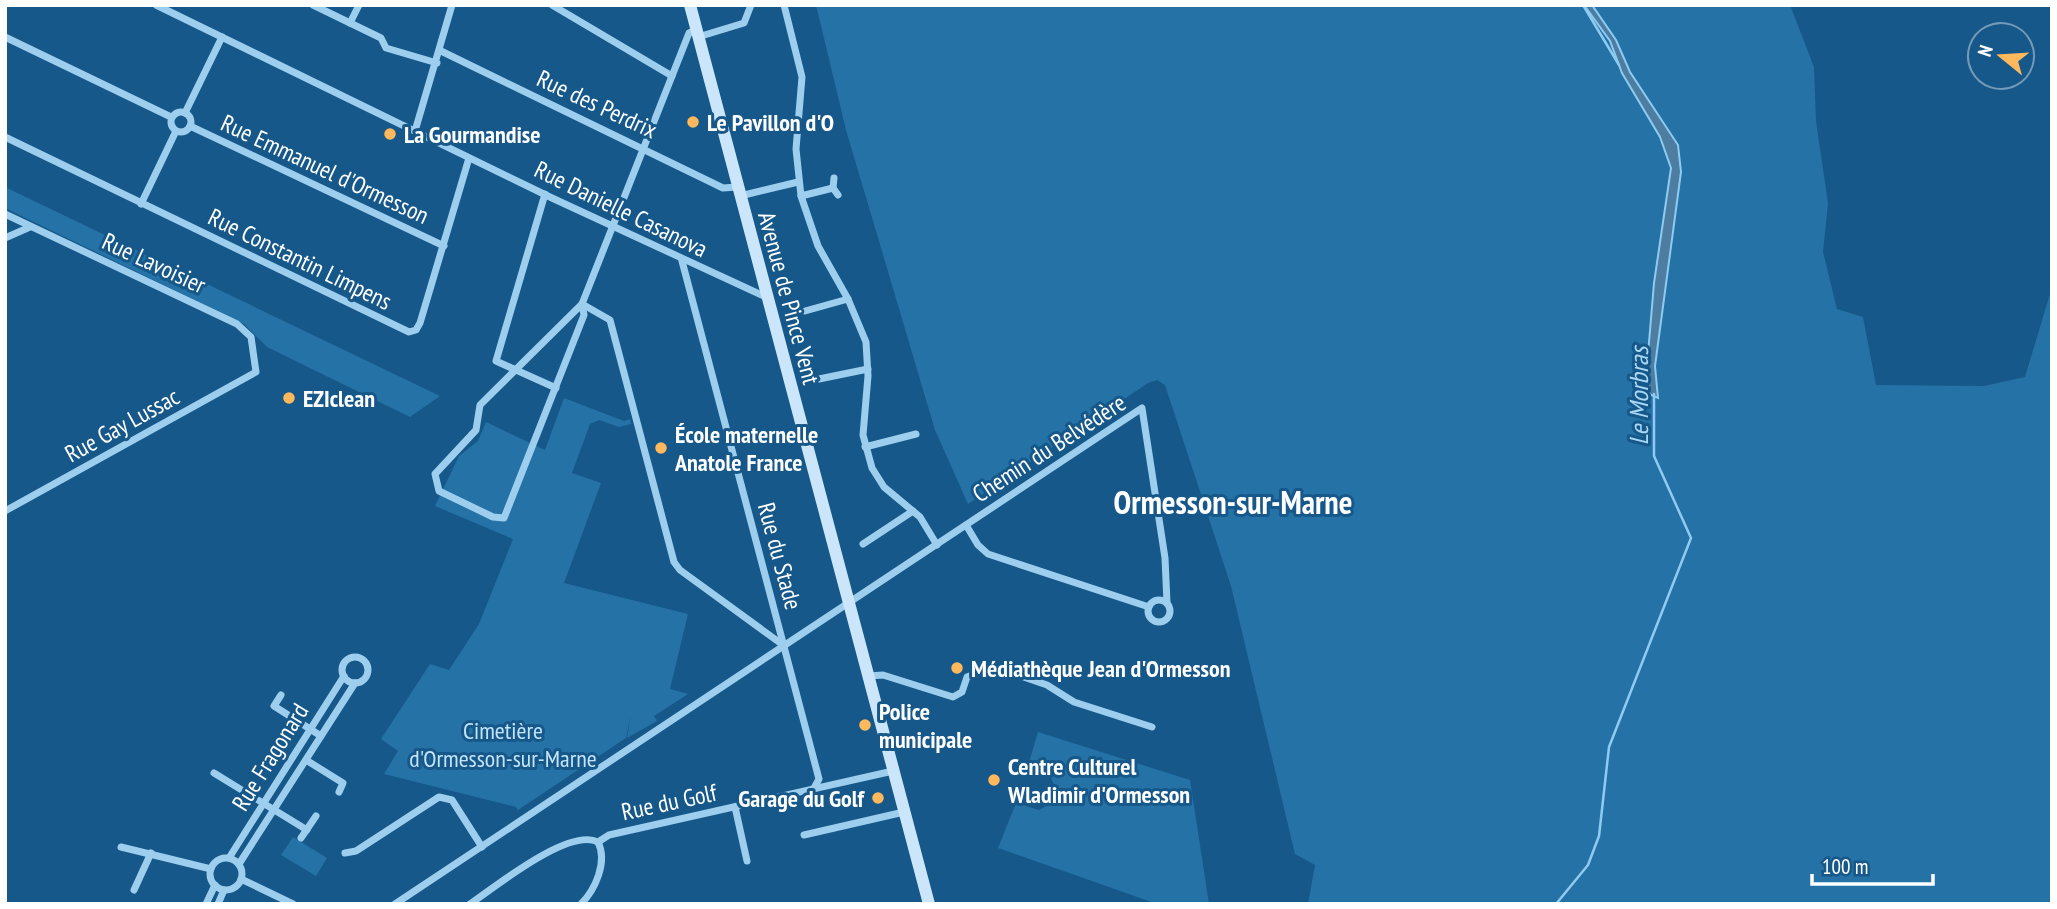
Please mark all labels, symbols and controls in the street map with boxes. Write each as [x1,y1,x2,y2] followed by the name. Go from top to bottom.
[1966,21,2036,91] north arrow
[1972,42,1998,59] text: N
[532,63,662,145] street label: Rue des Perdrix
[216,107,434,231] street label: Rue Emmanuel d'Ormesson
[707,107,834,138] place label: Le Pavillon d'O
[685,114,701,130] marker: Le Pavillon d'O
[404,119,541,150] place label: La Gourmandise
[382,126,398,142] marker: La Gourmandise
[529,154,713,264] street label: Rue Danielle Casanova
[203,201,397,317] street label: Rue Constantin Limpens
[751,208,827,388] street label: Avenue de Pince Vent
[97,226,211,301] street label: Rue Lavoisier
[1622,345,1655,445] water label: Le Morbras
[59,381,185,469] street label: Rue Gay Lussac
[303,383,375,414] place label: EZIclean
[966,387,1132,509] street label: Chemin du Belvédère
[281,390,297,406] marker: EZIclean
[674,419,818,478] place label: École maternelle Anatole France
[653,440,669,456] marker: École maternelle Anatole France
[1114,481,1352,523] district label: Ormesson-sur-Marne
[751,499,809,613] street label: Rue du Stade
[971,653,1230,684] place label: Médiathèque Jean d'Ormesson
[949,660,965,676] marker: Médiathèque Jean d'Ormesson
[879,696,972,755] place label: Police municipale
[225,698,315,816] street label: Rue Fragonard
[409,715,597,774] park label: Cimetière d'Ormesson-sur-Marne
[857,717,873,733] marker: Police municipale
[1007,751,1190,810] place label: Centre Culturel Wladimir d'Ormesson
[986,772,1002,788] marker: Centre Culturel Wladimir d'Ormesson
[618,777,720,827] street label: Rue du Golf
[738,783,866,814] place label: Garage du Golf
[870,790,886,806] marker: Garage du Golf
[1812,842,1933,886] scale bar
[1822,853,1868,880] text: 100 m

